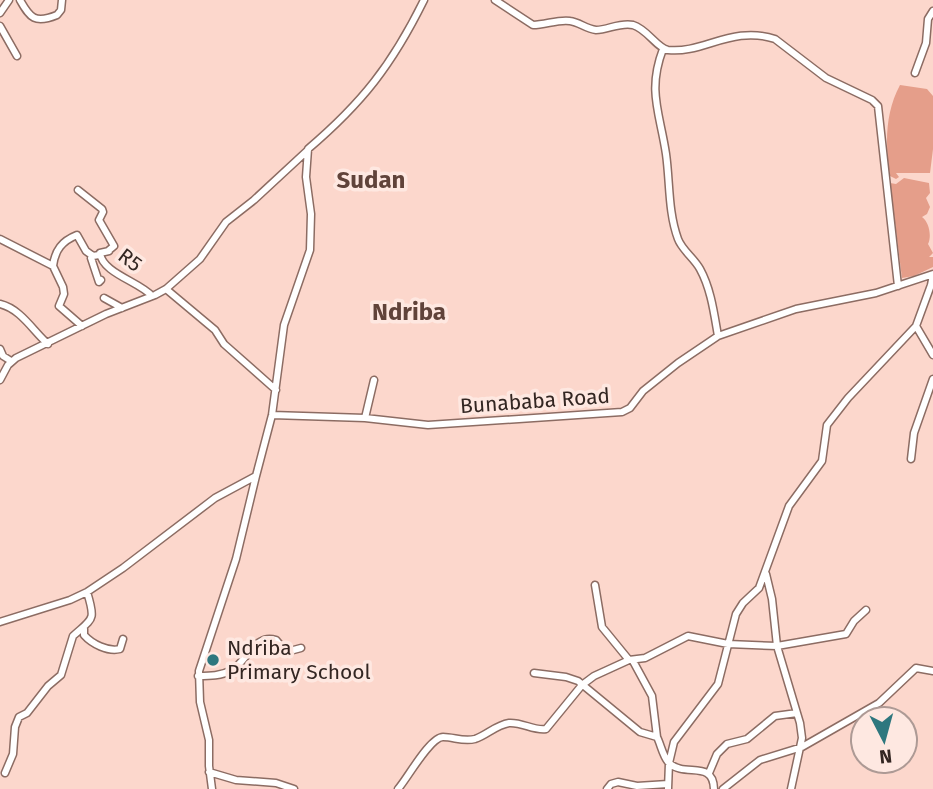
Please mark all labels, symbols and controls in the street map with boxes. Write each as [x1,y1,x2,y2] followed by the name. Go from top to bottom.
[337,166,405,194] district label: Sudan
[113,243,147,277] street label: R5
[372,298,446,326] district label: Ndriba
[459,383,611,419] street label: Bunababa Road
[227,635,371,685] place label: Ndriba Primary School
[205,652,221,668] marker: Ndriba Primary School
[849,705,919,775] north arrow
[878,744,893,769] text: N

